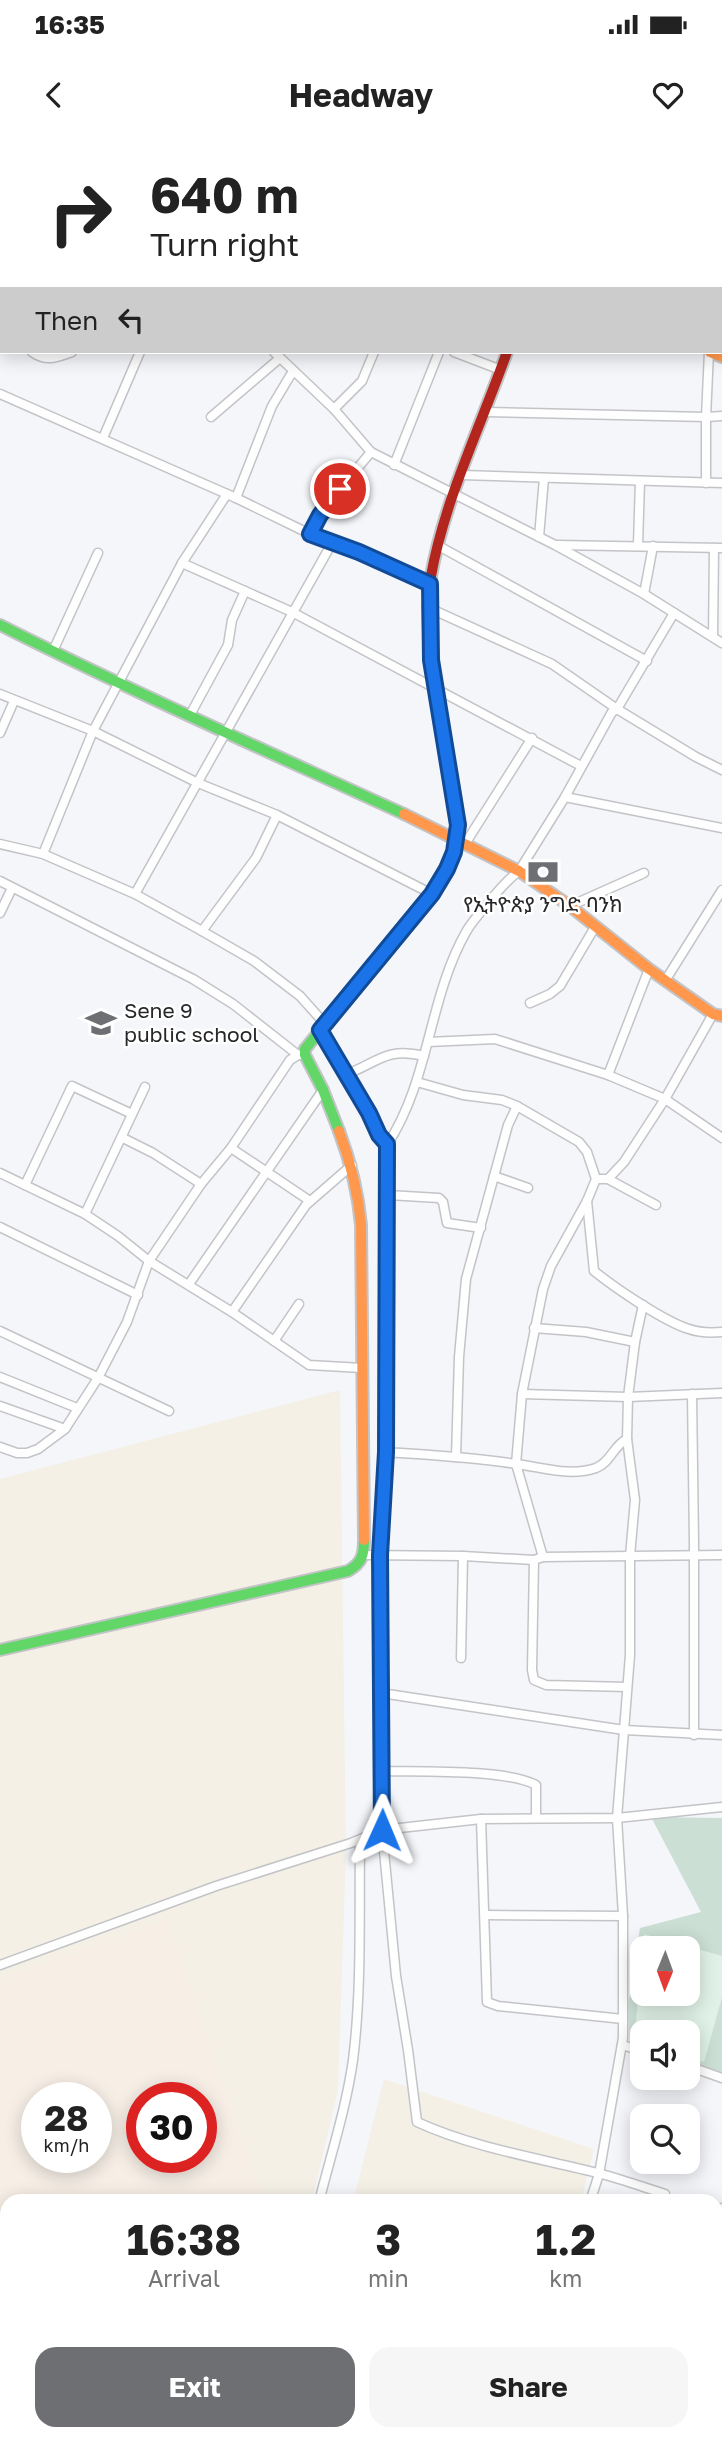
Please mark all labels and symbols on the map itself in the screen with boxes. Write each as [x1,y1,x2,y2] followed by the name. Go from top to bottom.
[310,459,370,519] pin
[526,855,560,889] bank icon: የኢትዮጵያ ንግድ ባንክ
[463,891,623,917] place label: የኢትዮጵያ ንግድ ባንክ
[124,997,259,1047] place label: Sene 9 public school
[84,1006,118,1040] school or university icon: Sene 9 public school
[345,1793,419,1867] position arrow
[630,1936,700,2006] north arrow
[126,2082,217,2173] speed limit sign: 30

